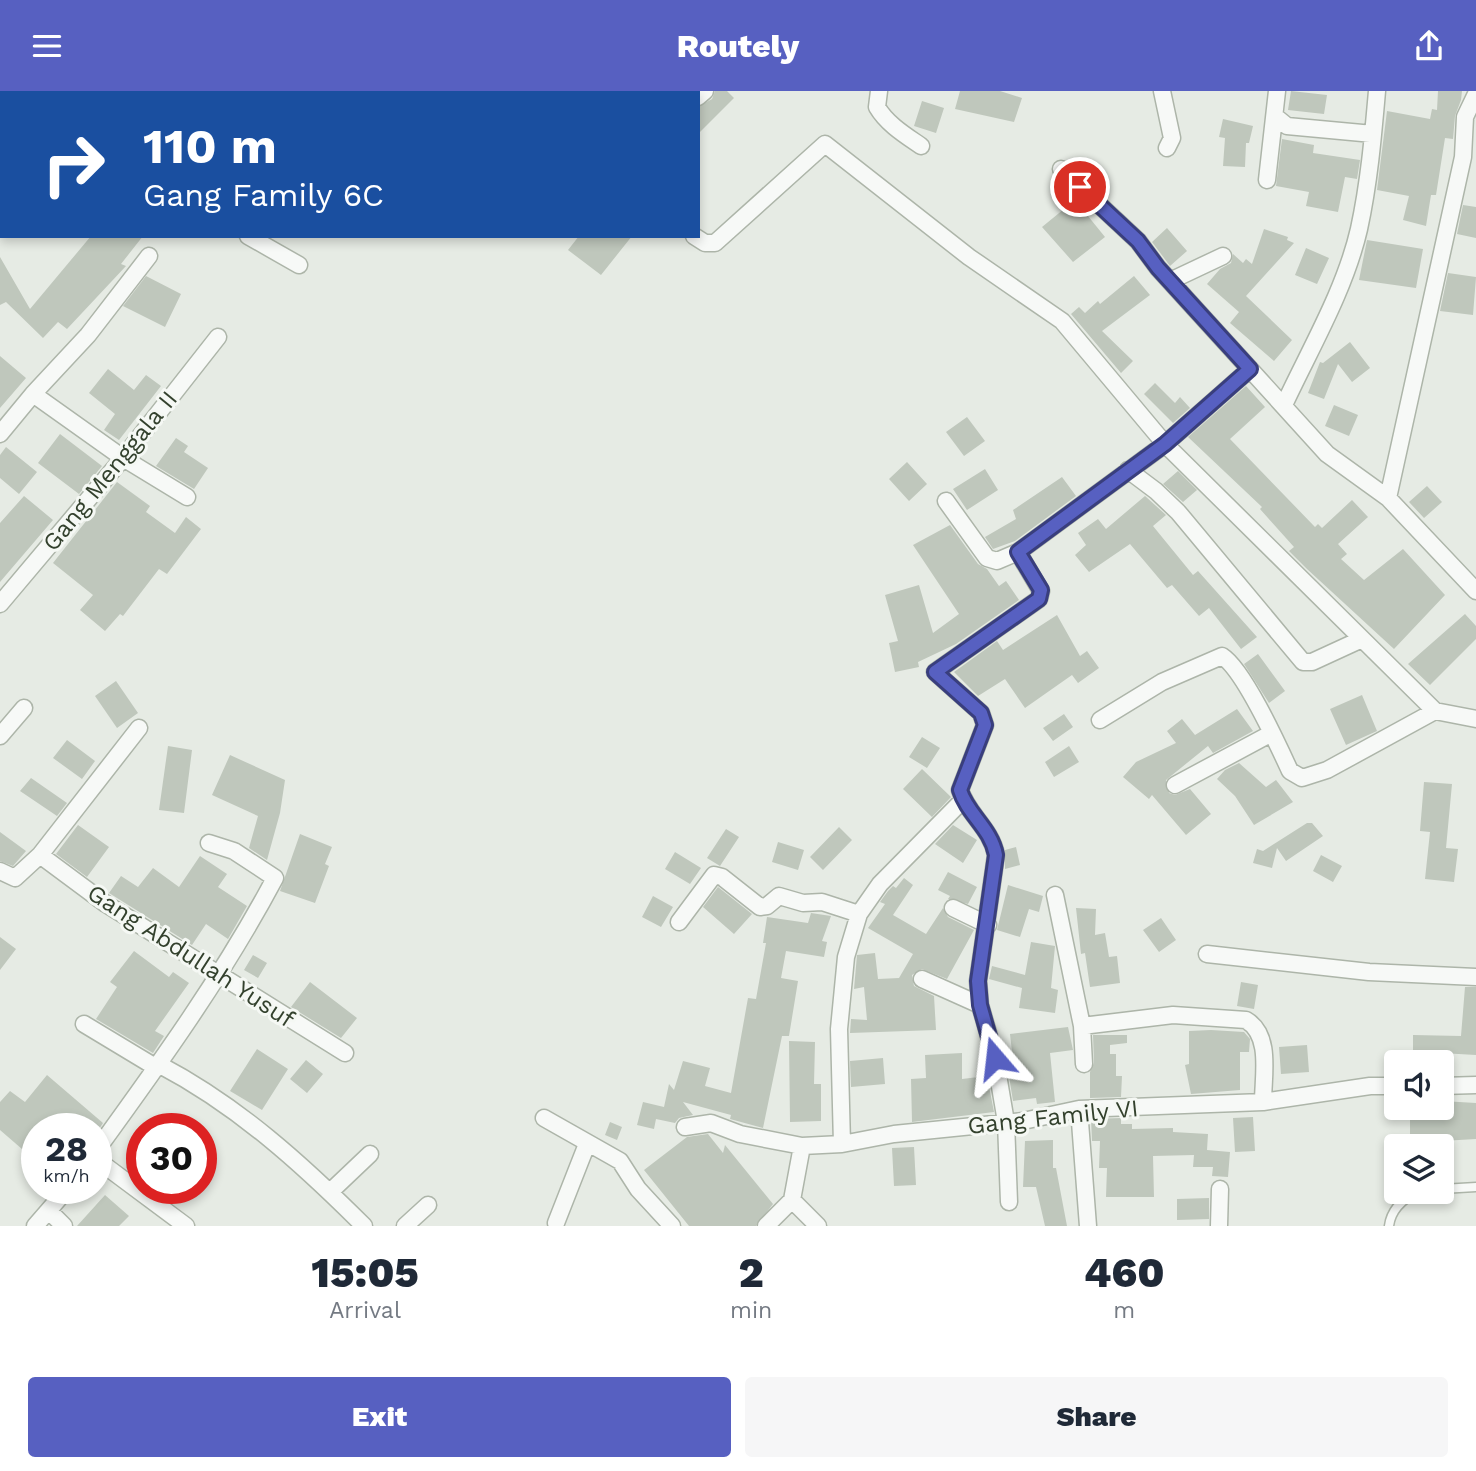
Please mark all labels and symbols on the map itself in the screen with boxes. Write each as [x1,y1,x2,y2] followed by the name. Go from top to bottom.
[1050,157,1110,217] pin
[37,385,183,557] street label: Gang Menggala II
[82,879,300,1034] street label: Gang Abdullah Yusuf
[958,1021,1032,1095] position arrow
[966,1094,1140,1140] street label: Gang Family VI
[126,1113,217,1204] speed limit sign: 30

